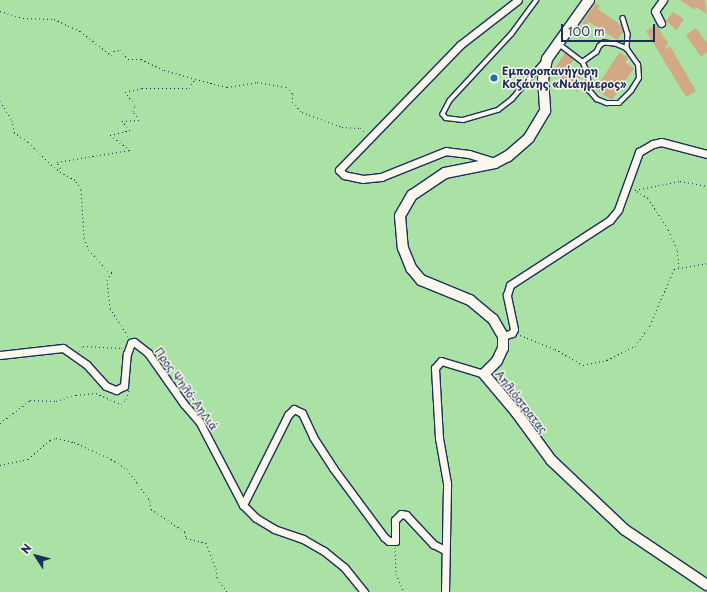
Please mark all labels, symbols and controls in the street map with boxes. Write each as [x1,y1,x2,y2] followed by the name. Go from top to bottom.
[563,16,657,42] scale bar
[568,22,605,40] text: 100 m
[502,65,627,91] place label: Εμποροπανήγυρη Κοζάνης «Νιάημερος»
[489,73,499,83] marker: Εμποροπανήγυρη Κοζάνης «Νιάημερος»
[152,345,220,433] street label: Προς Ψηλό-ΑηΛιά
[492,368,550,436] street label: Αηλιόστρατας
[16,536,56,576] north arrow
[16,540,35,557] text: N

